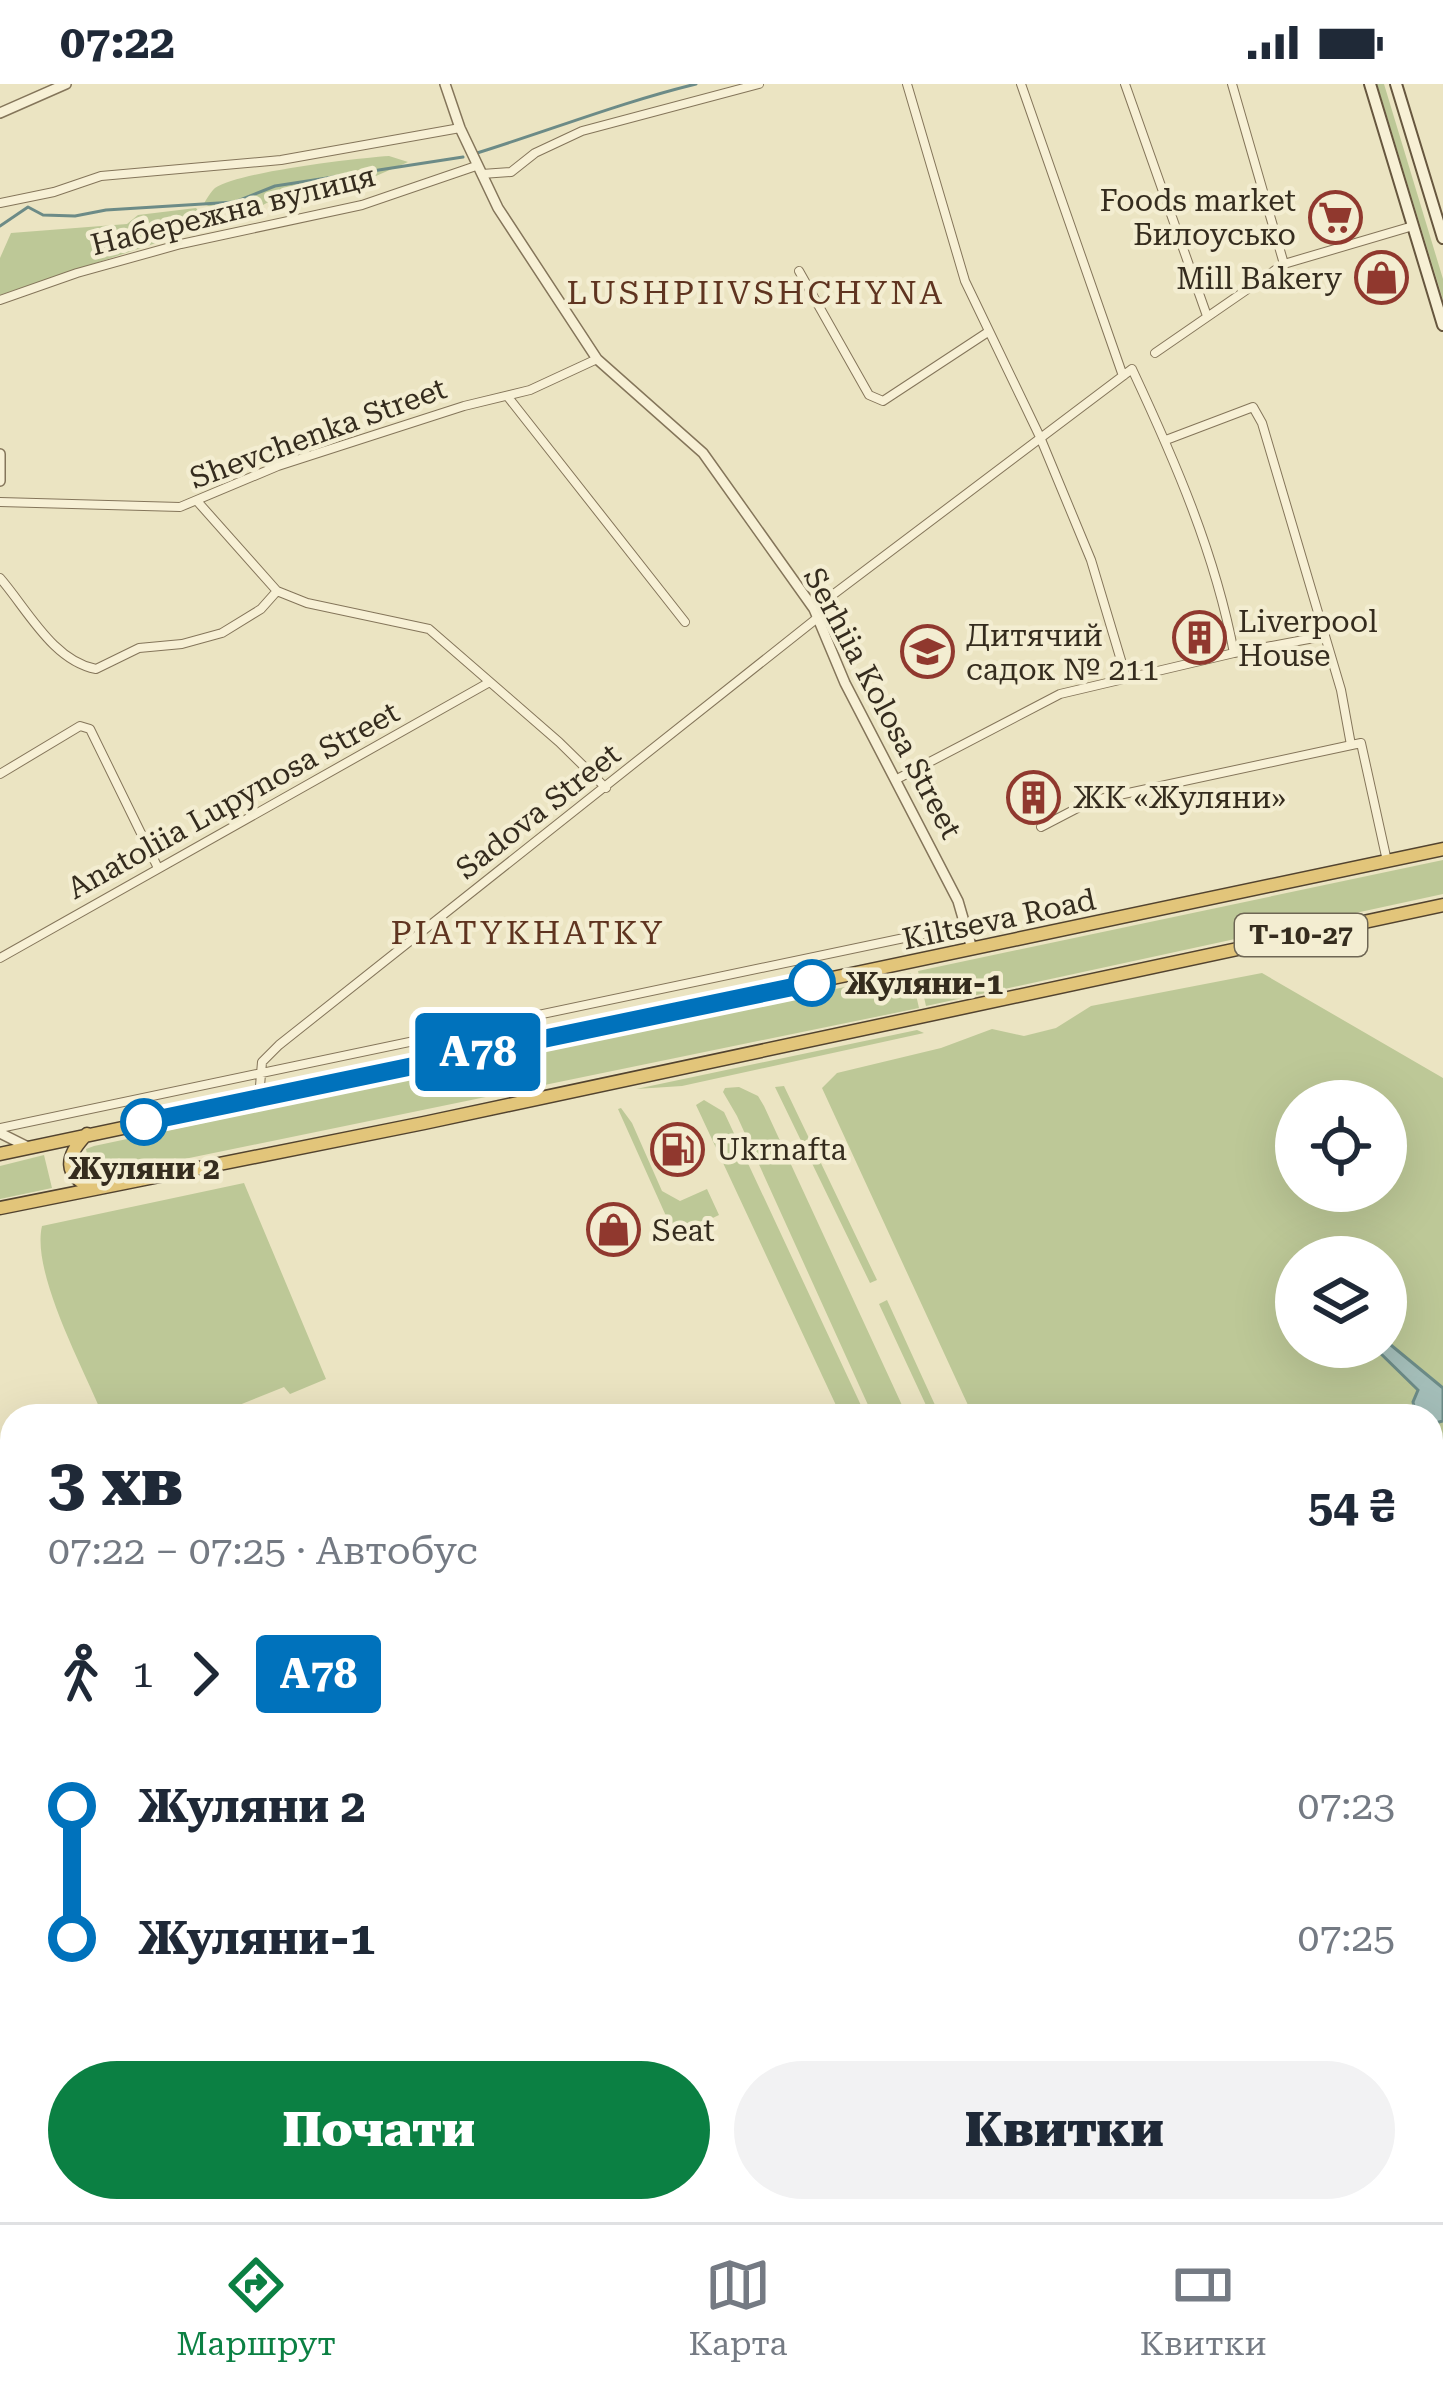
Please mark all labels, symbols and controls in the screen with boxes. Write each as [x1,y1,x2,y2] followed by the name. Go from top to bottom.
[60,16,175,69] text: 07:22
[87,158,379,262] street label: Набережна вулиця
[1100,183,1296,252] place label: Foods market Билоусько
[1307,189,1363,245] supermarket icon: Foods market Билоусько
[1353,250,1409,306] shop icon: Mill Bakery
[1176,261,1342,296] place label: Mill Bakery
[567,273,945,312] district label: LUSHPIIVSHCHYNA
[185,370,451,496] street label: Shevchenka Street
[797,562,969,844] street label: Serhiia Kolosa Street
[1238,604,1377,673] place label: Liverpool House
[1171,610,1227,666] building icon: Liverpool House
[966,618,1159,687] place label: Дитячий садок № 211
[899,624,955,680] school or university icon: Дитячий садок № 211
[61,694,405,906] street label: Anatoliia Lupynosa Street
[449,736,627,886] street label: Sadova Street
[1006,769,1062,825] building icon: ЖК «Жуляни»
[1073,780,1286,815] place label: ЖК «Жуляни»
[899,881,1099,957] street label: Kiltseva Road
[390,913,666,952] district label: PIATYKHATKY
[1235,914,1367,956] road number: Т-10-27
[790,961,834,1005] marker: Жуляни-1
[845,966,1003,1001] place label: Жуляни-1
[409,1013,547,1091] line badge: А78
[439,1027,517,1076] text: А78
[1275,1080,1407,1368] map controls
[1275,1080,1407,1212] button: locate
[122,1100,166,1144] marker: Жуляни 2
[649,1121,705,1177] fuel station icon: Ukrnafta
[716,1132,847,1167] place label: Ukrnafta
[68,1151,220,1186] place label: Жуляни 2
[585,1202,641,1258] shop icon: Seat
[652,1213,715,1248] place label: Seat
[1275,1236,1407,1368] button: layers
[48,1444,183,1521] text: 3 хв
[1308,1480,1395,1533] text: 54 ₴
[48,1528,478,1574] text: 07:22 – 07:25 · Автобус
[48,1641,114,1707] icon: walk
[172,1641,238,1707] icon: forward
[280,1649,357,1698] text: А78
[132,1651,154,1697] text: 1
[138,1780,366,1833] text: Жуляни 2
[1298,1783,1395,1829] text: 07:23
[138,1912,375,1965] text: Жуляни-1
[1298,1915,1395,1961] text: 07:25
[48,2061,710,2199] button: Почати
[734,2061,1395,2199] button: Квитки
[176,2252,336,2363] tab: Маршрут
[689,2252,787,2363] tab: Карта
[1140,2252,1267,2363] tab: Квитки

